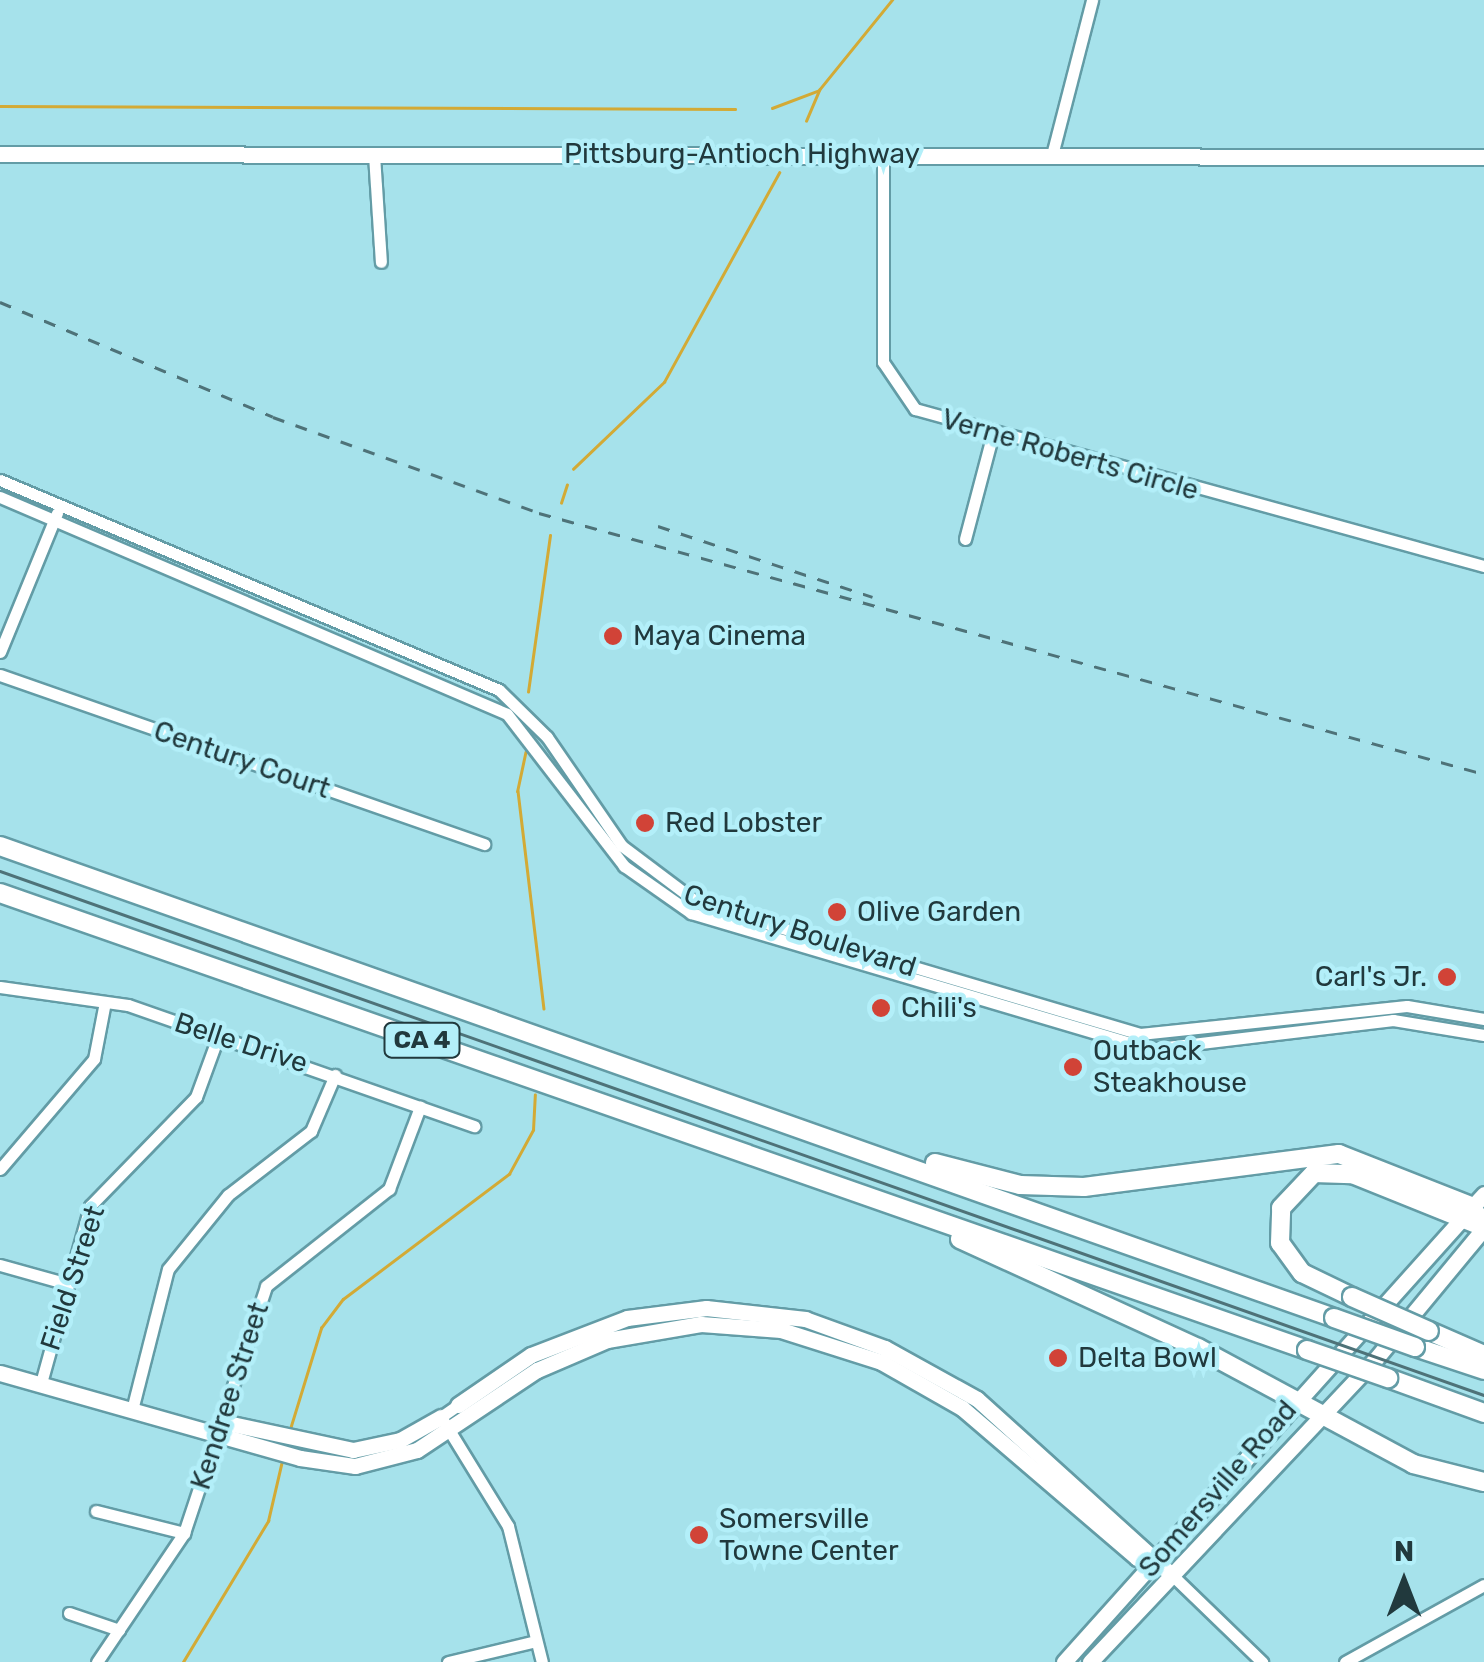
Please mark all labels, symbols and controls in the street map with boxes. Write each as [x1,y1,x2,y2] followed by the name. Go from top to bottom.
[564,137,920,171] street label: Pittsburg-Antioch Highway
[938,402,1202,508] street label: Verne Roberts Circle
[633,619,806,653] place label: Maya Cinema
[602,625,624,647] marker: Maya Cinema
[149,714,335,806] street label: Century Court
[665,806,822,840] place label: Red Lobster
[634,812,656,834] marker: Red Lobster
[679,877,921,985] street label: Century Boulevard
[857,895,1021,929] place label: Olive Garden
[826,901,848,923] marker: Olive Garden
[1315,960,1427,994] place label: Carl's Jr.
[1436,966,1458,988] marker: Carl's Jr.
[901,991,977,1025] place label: Chili's
[870,997,892,1019] marker: Chili's
[170,1006,312,1080] street label: Belle Drive
[382,1020,462,1060] road number: CA 4
[1093,1034,1247,1100] place label: Outback Steakhouse
[1062,1056,1084,1078] marker: Outback Steakhouse
[34,1201,112,1355] street label: Field Street
[184,1298,276,1494] street label: Kendree Street
[1078,1341,1217,1375] place label: Delta Bowl
[1047,1347,1069,1369] marker: Delta Bowl
[1132,1394,1304,1584] street label: Somersville Road
[719,1502,899,1568] place label: Somersville Towne Center
[688,1524,710,1546] marker: Somersville Towne Center
[1354,1532,1454,1632] north arrow
[1394,1535,1414,1568] text: N

